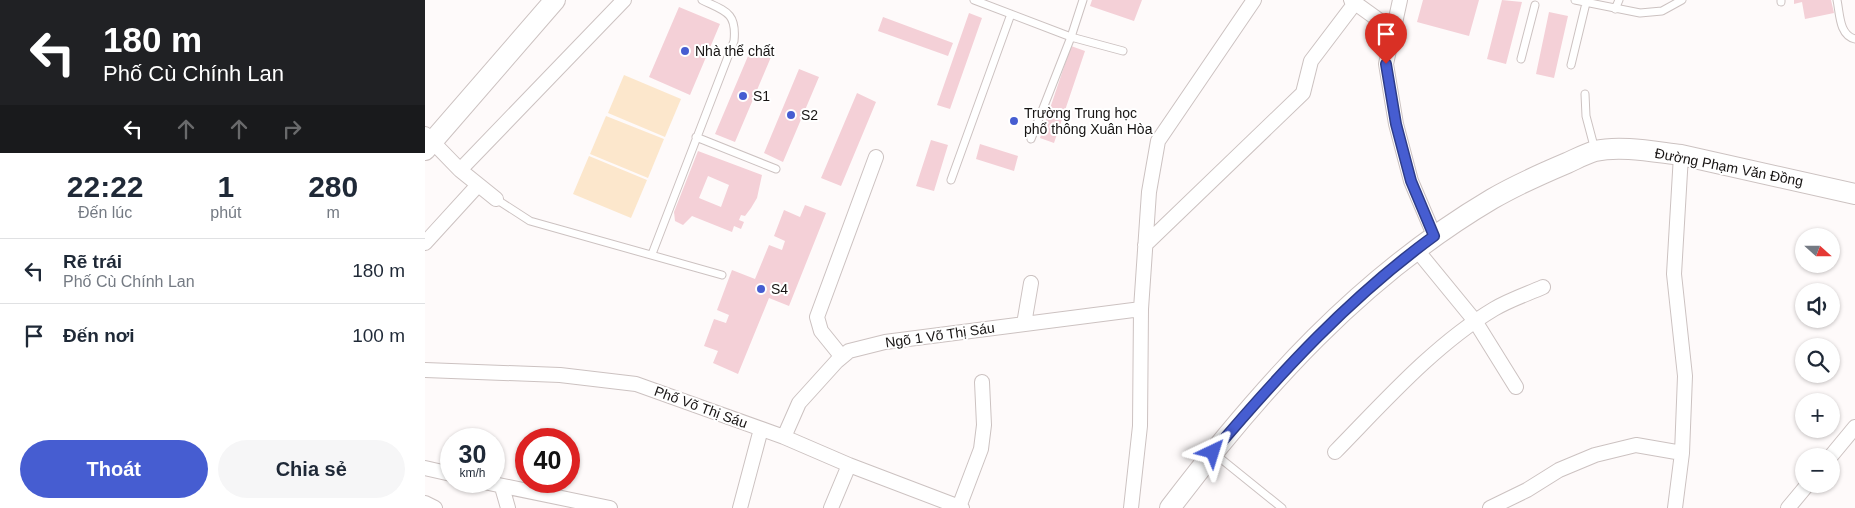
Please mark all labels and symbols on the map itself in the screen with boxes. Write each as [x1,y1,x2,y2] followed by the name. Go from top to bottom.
[1365,13,1407,64] pin
[695,43,774,59] place label: Nhà thể chất
[679,45,691,57] marker: Nhà thể chất
[753,88,770,104] place label: S1
[737,90,749,102] marker: S1
[1024,105,1153,137] place label: Trường Trung học phổ thông Xuân Hòa
[801,107,818,123] place label: S2
[785,109,797,121] marker: S2
[1008,115,1020,127] marker: Trường Trung học phổ thông Xuân Hòa
[1653,145,1805,189] street label: Đường Phạm Văn Đồng
[1795,228,1840,272] north arrow
[771,281,788,297] place label: S4
[755,283,767,295] marker: S4
[884,319,996,351] street label: Ngõ 1 Võ Thị Sáu
[652,383,750,431] street label: Phố Võ Thị Sáu
[1186,425,1238,477] position arrow
[515,428,580,493] speed limit sign: 40

